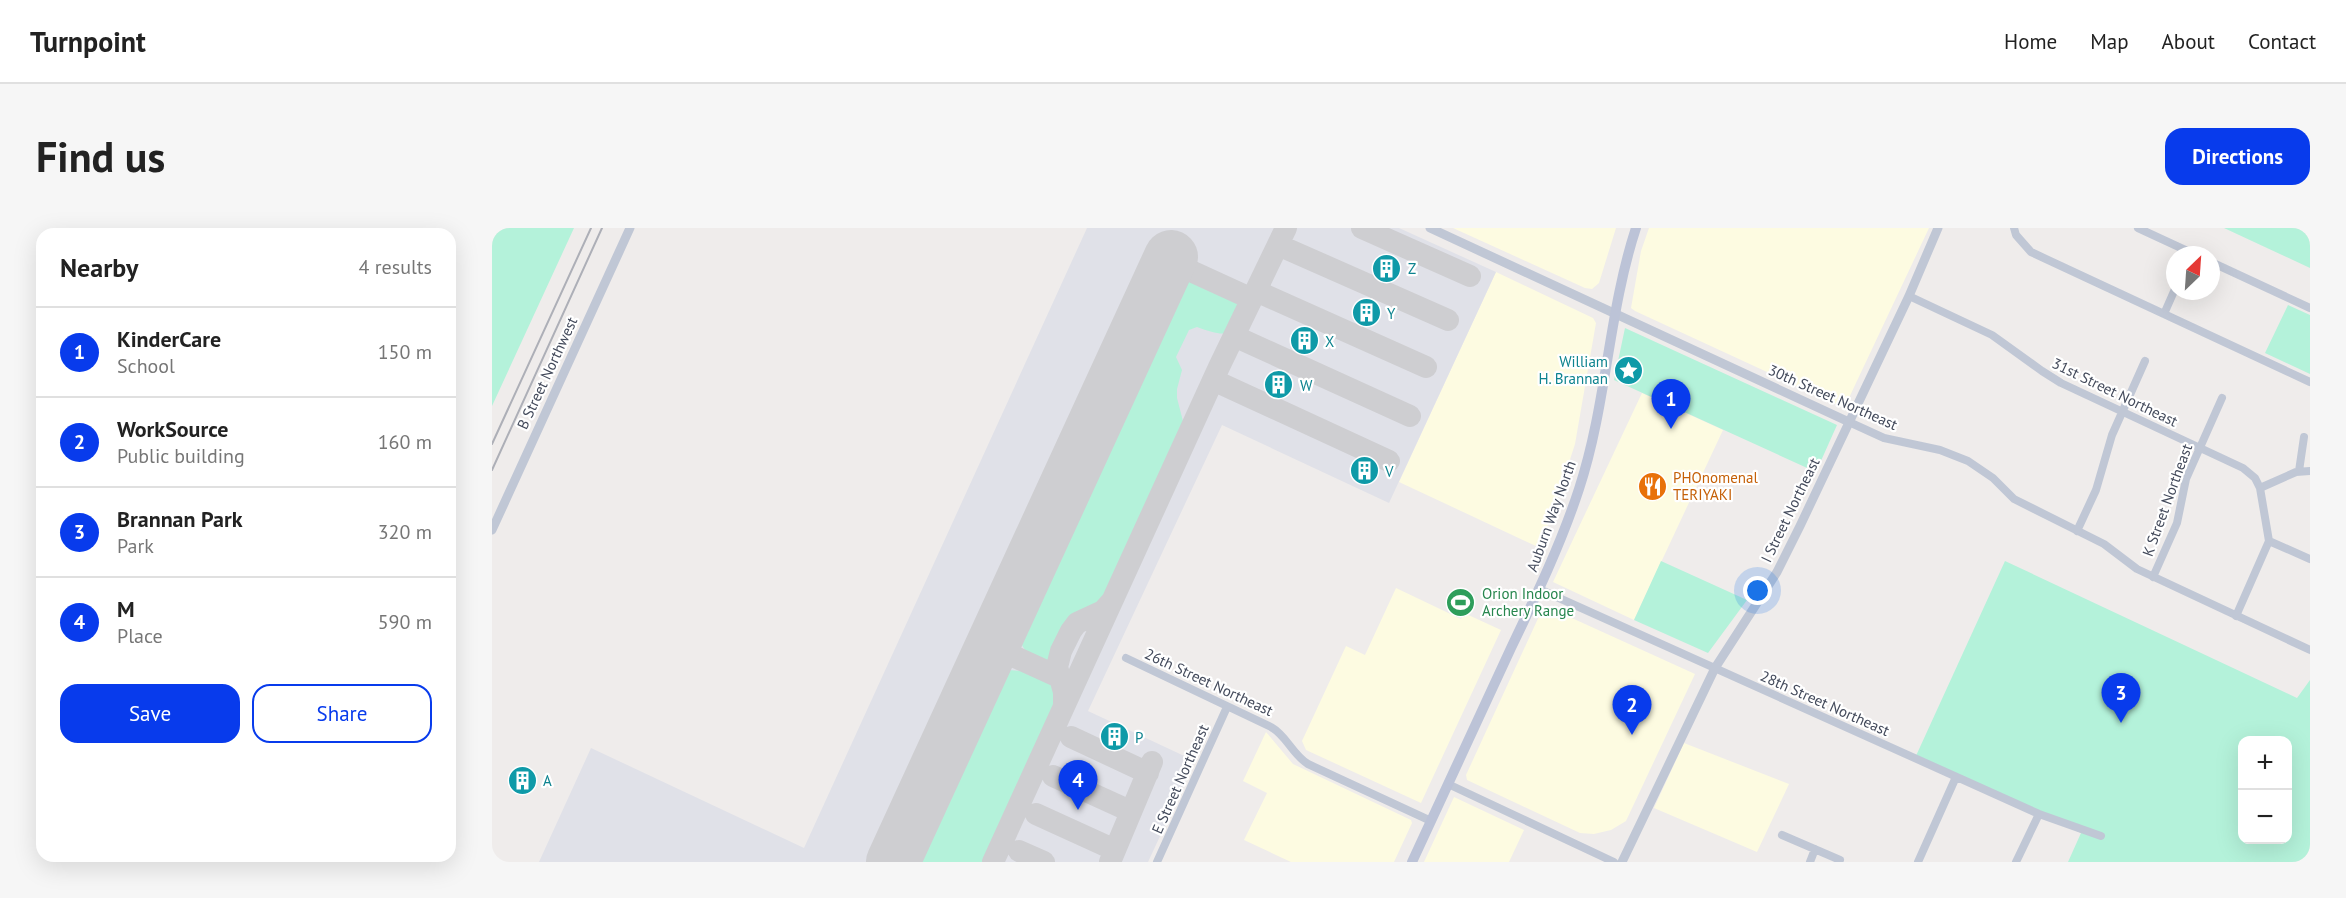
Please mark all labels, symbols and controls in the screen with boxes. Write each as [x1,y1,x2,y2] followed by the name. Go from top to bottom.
[30,23,146,60] text: Turnpoint
[2004,28,2057,55] text: Home
[2090,28,2129,55] text: Map
[2162,28,2215,55] text: About
[2248,28,2316,55] text: Contact
[2165,128,2310,185] button: Directions
[36,129,165,184] text: Find us
[2166,246,2220,300] north arrow
[60,251,138,284] text: Nearby
[1371,252,1403,284] building icon: Z
[359,254,432,280] text: 4 results
[1408,259,1416,278] place label: Z
[1350,297,1382,329] building icon: Y
[1387,304,1396,323] place label: Y
[513,314,581,432] street label: B Street Northwest
[117,325,221,353] text: KinderCare
[1288,325,1320,357] building icon: X
[1325,332,1334,351] place label: X
[74,339,85,365] text: 1
[378,339,432,365] text: 150 m
[1539,352,1608,388] place label: William H. Brannan
[117,353,175,379] text: School
[2049,353,2181,431] street label: 31st Street Northeast
[1613,354,1645,386] place icon: William H. Brannan
[1765,360,1901,434] street label: 30th Street Northeast
[1263,369,1295,401] building icon: W
[1300,376,1313,395] place label: W
[1652,380,1690,429] pin: 1
[117,415,229,443] text: WorkSource
[74,429,85,455] text: 2
[378,429,432,455] text: 160 m
[2138,441,2196,559] street label: K Street Northeast
[117,443,245,469] text: Public building
[1348,455,1380,487] building icon: V
[1756,455,1824,565] street label: I Street Northeast
[1522,458,1580,574] street label: Auburn Way North
[1384,462,1394,481] place label: V
[1673,468,1758,504] place label: PHOnomenal TERIYAKI
[1636,470,1668,502] restaurant icon: PHOnomenal TERIYAKI
[117,505,242,533] text: Brannan Park
[74,519,85,545] text: 3
[378,519,432,545] text: 320 m
[117,533,154,559] text: Park
[1743,576,1772,605] your location
[1482,584,1574,620] place label: Orion Indoor Archery Range
[1445,586,1477,618] sports icon: Orion Indoor Archery Range
[117,595,135,623] text: M
[74,609,85,635] text: 4
[378,609,432,635] text: 590 m
[117,623,163,649] text: Place
[1142,644,1276,720] street label: 26th Street Northeast
[1757,666,1893,740] street label: 28th Street Northeast
[2102,674,2140,723] pin: 3
[60,684,240,743] button: Save
[252,684,432,743] button: Share
[1612,686,1652,735] pin: 2
[1098,721,1130,753] building icon: P
[1147,721,1213,837] street label: E Street Northeast
[1135,728,1143,747] place label: P
[2238,736,2292,844] map controls
[2238,736,2292,790] button: +
[1058,760,1098,810] pin: 4
[506,764,538,796] building icon: A
[543,771,552,790] place label: A
[2238,790,2292,844] button: −

